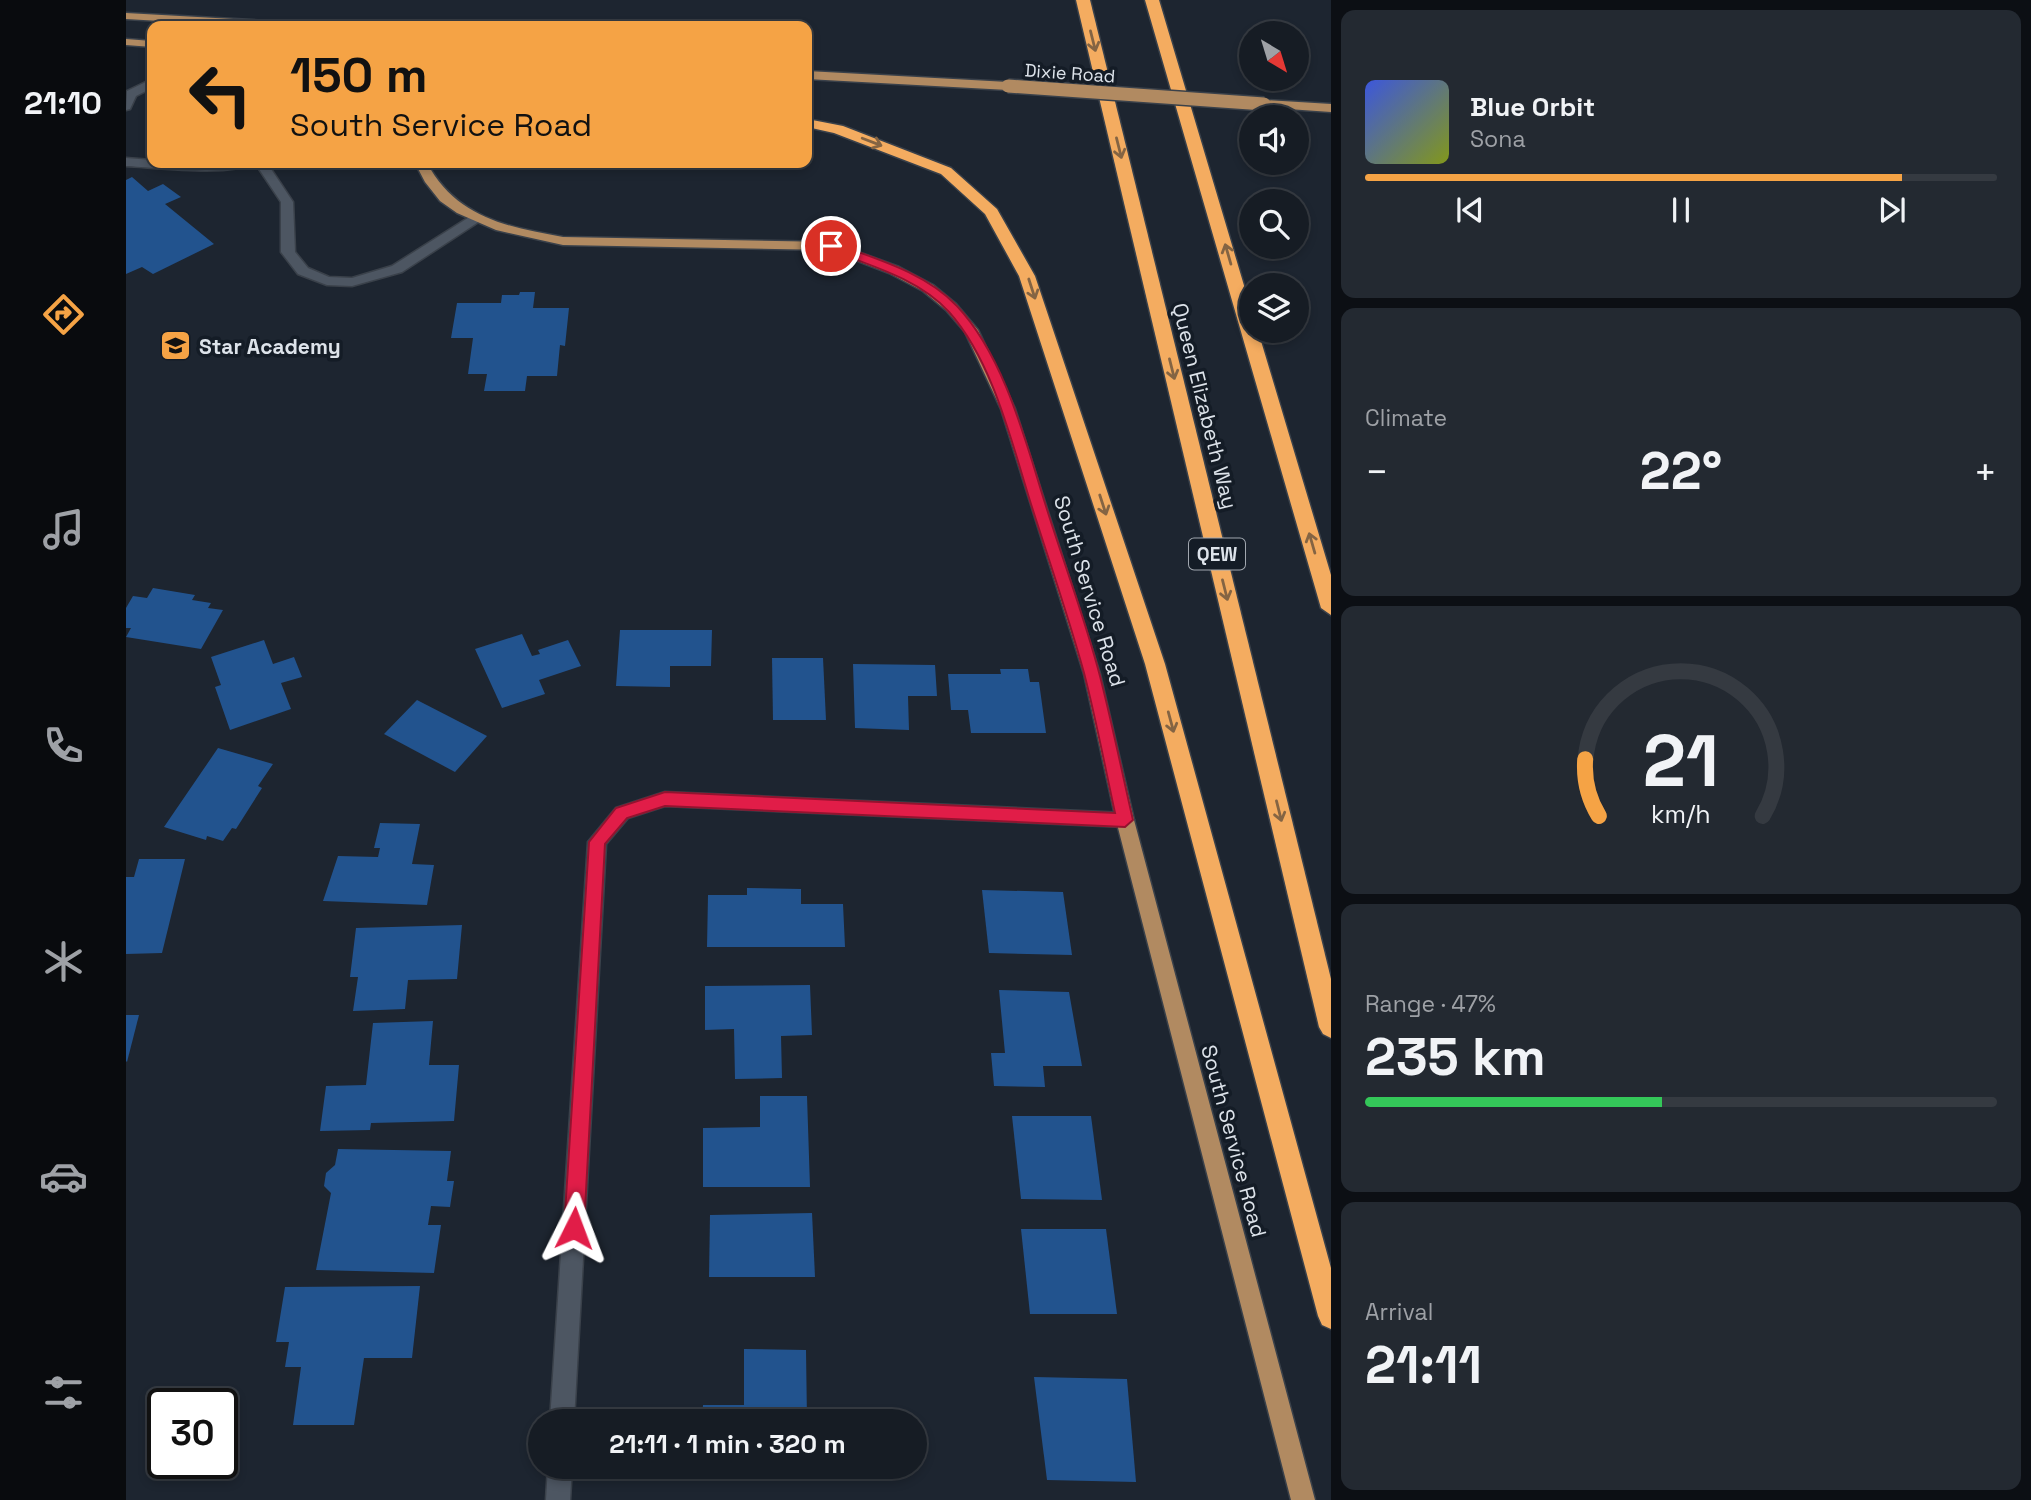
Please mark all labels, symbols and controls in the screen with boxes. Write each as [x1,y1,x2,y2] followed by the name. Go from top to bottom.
[1239,21,1309,91] north arrow
[1239,21,1309,343] map controls
[1087,29,1100,52] one-way arrow
[290,44,428,106] text: 150 m
[175,49,266,140] icon: left
[1024,58,1116,88] street label: Dixie Road
[24,83,102,123] text: 21:10
[1470,90,1595,124] text: Blue Orbit
[290,105,592,145] text: South Service Road
[1239,105,1309,175] button: sound
[1470,124,1526,154] text: Sona
[1113,136,1126,158] one-way arrow
[861,137,882,149] one-way arrow
[1239,189,1309,259] button: search
[1451,191,1489,229] icon: previous
[1662,191,1700,229] icon: pause
[1873,191,1911,229] icon: next
[801,216,861,276] pin
[812,227,850,265] icon: arrive
[1221,243,1234,265] one-way arrow
[1239,273,1309,343] button: layers
[1027,277,1039,299] one-way arrow
[39,290,88,339] icon: directions
[1166,300,1244,512] street label: Queen Elizabeth Way
[159,329,193,363] school or university icon: Star Academy
[199,333,341,360] place label: Star Academy
[1166,357,1179,380] one-way arrow
[1365,403,1447,433] text: Climate
[1640,438,1722,504] text: 22°
[1365,448,1389,496] text: −
[1973,448,1997,496] text: +
[1048,492,1132,690] street label: South Service Road
[1098,493,1110,515] one-way arrow
[39,505,88,554] icon: music
[1305,532,1318,555] one-way arrow
[1189,538,1245,569] road number: QEW
[1219,578,1233,601] one-way arrow
[1165,710,1178,733] one-way arrow
[1643,714,1719,807] text: 21
[39,721,88,770] icon: phone
[1651,798,1711,830] text: km/h
[1273,799,1286,822] one-way arrow
[39,937,88,986] icon: climate
[1365,989,1496,1019] text: Range · 47%
[1365,1024,1546,1090] text: 235 km
[1195,1042,1273,1240] street label: South Service Road
[39,1152,88,1201] icon: car
[537,1191,611,1265] position arrow
[1365,1297,1433,1327] text: Arrival
[1365,1332,1482,1398] text: 21:11
[39,1368,88,1417] icon: filters
[147,1388,238,1479] speed limit sign: 30
[609,1427,846,1461] text: 21:11 · 1 min · 320 m

